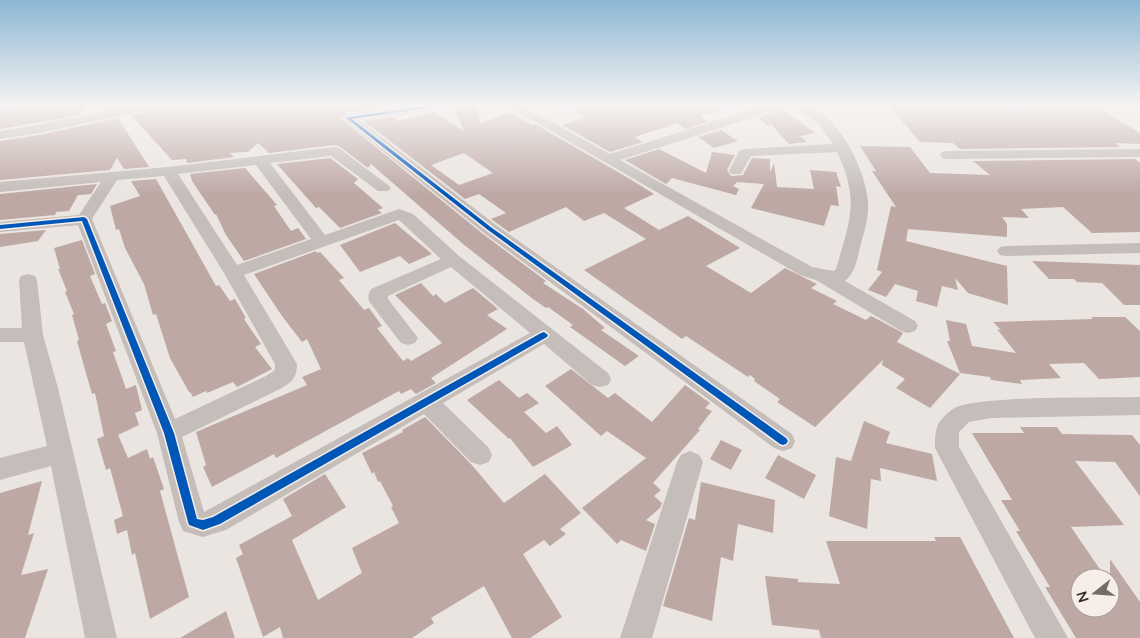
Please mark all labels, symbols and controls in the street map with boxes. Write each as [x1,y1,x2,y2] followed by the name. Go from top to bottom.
[1070,568,1120,618] north arrow
[1072,589,1092,605] text: N

